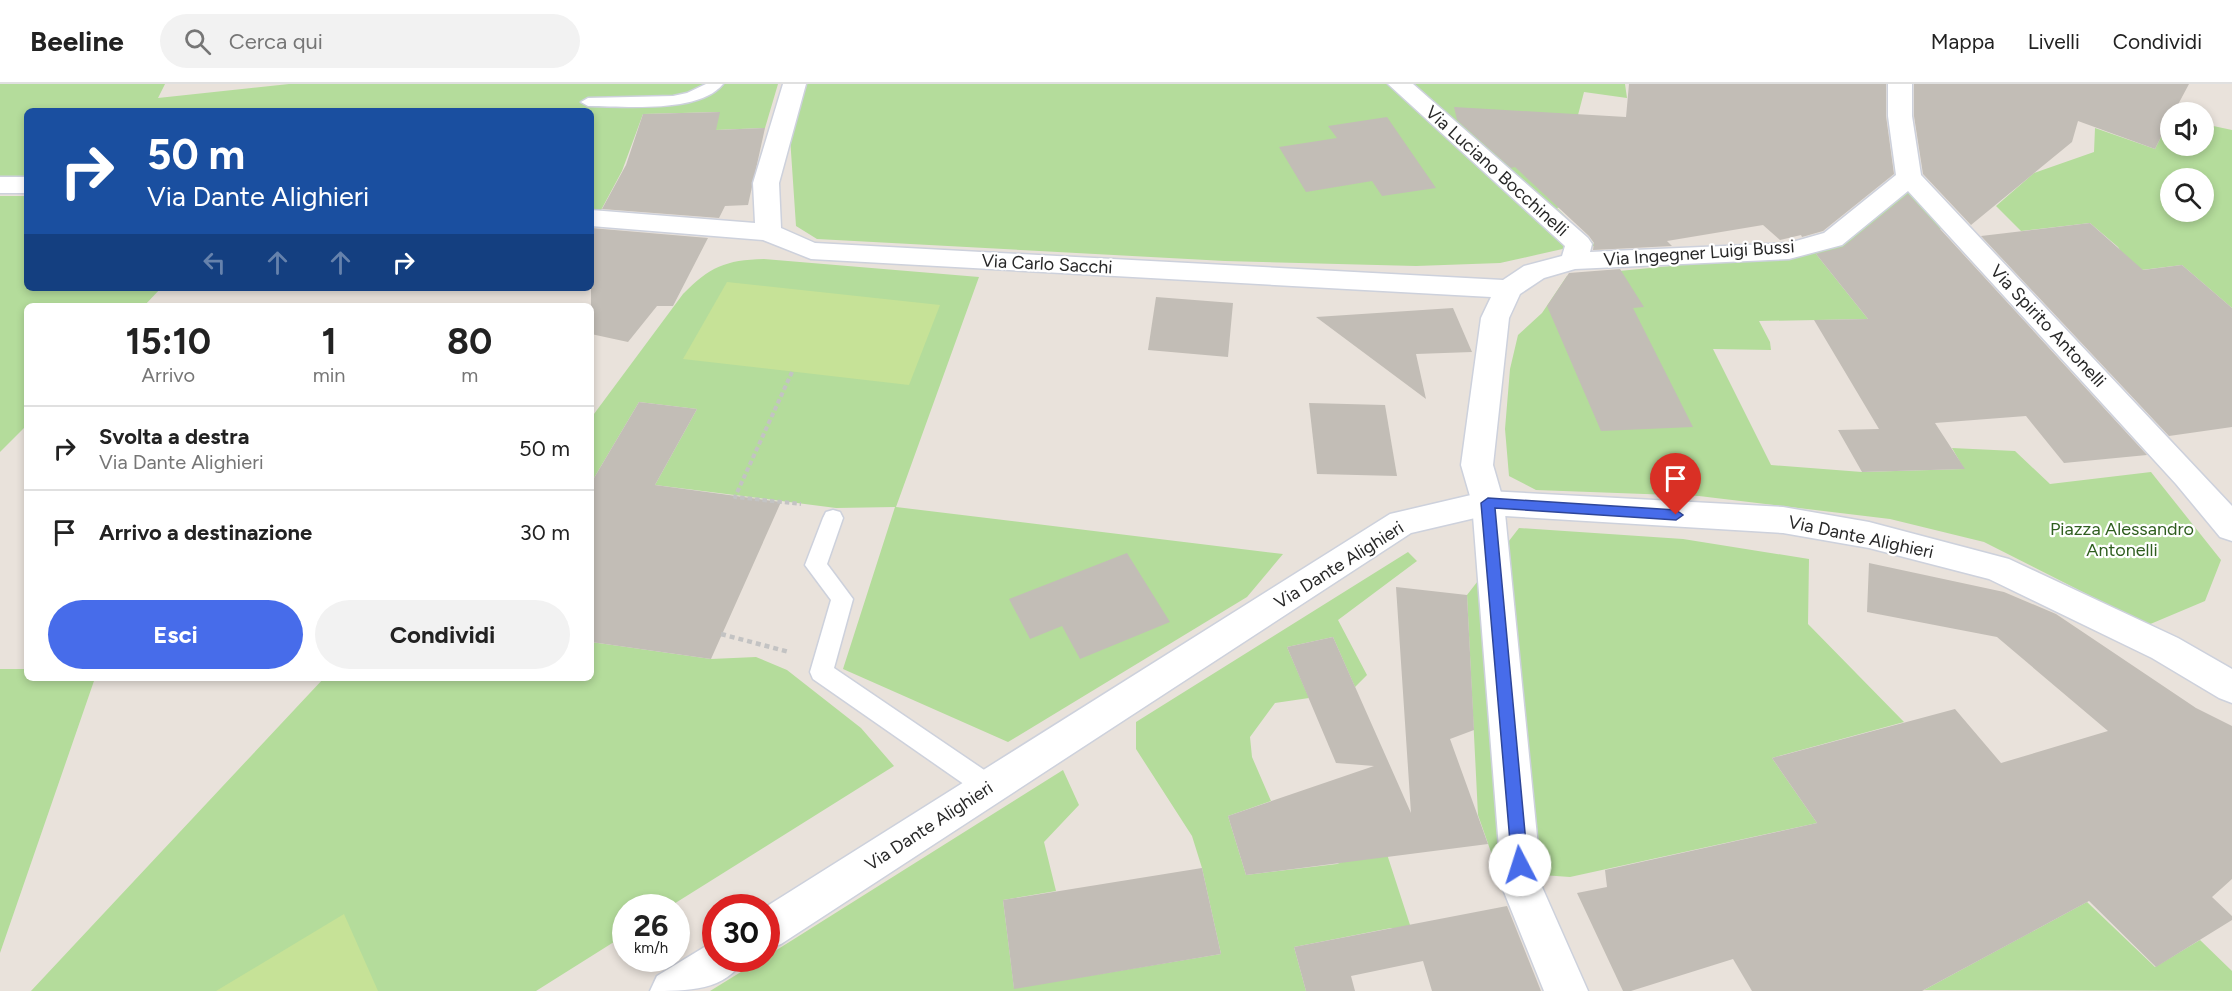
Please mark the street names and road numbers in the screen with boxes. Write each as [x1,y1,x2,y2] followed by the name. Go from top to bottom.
[1421,101,1573,241] street label: Via Luciano Bocchinelli
[1603,235,1795,271] street label: Via Ingegner Luigi Bussi
[981,250,1113,278] street label: Via Carlo Sacchi
[1986,260,2110,392] street label: Via Spirito Antonelli
[1786,511,1936,563] street label: Via Dante Alighieri
[1270,516,1408,614] street label: Via Dante Alighieri
[861,776,997,876] street label: Via Dante Alighieri

